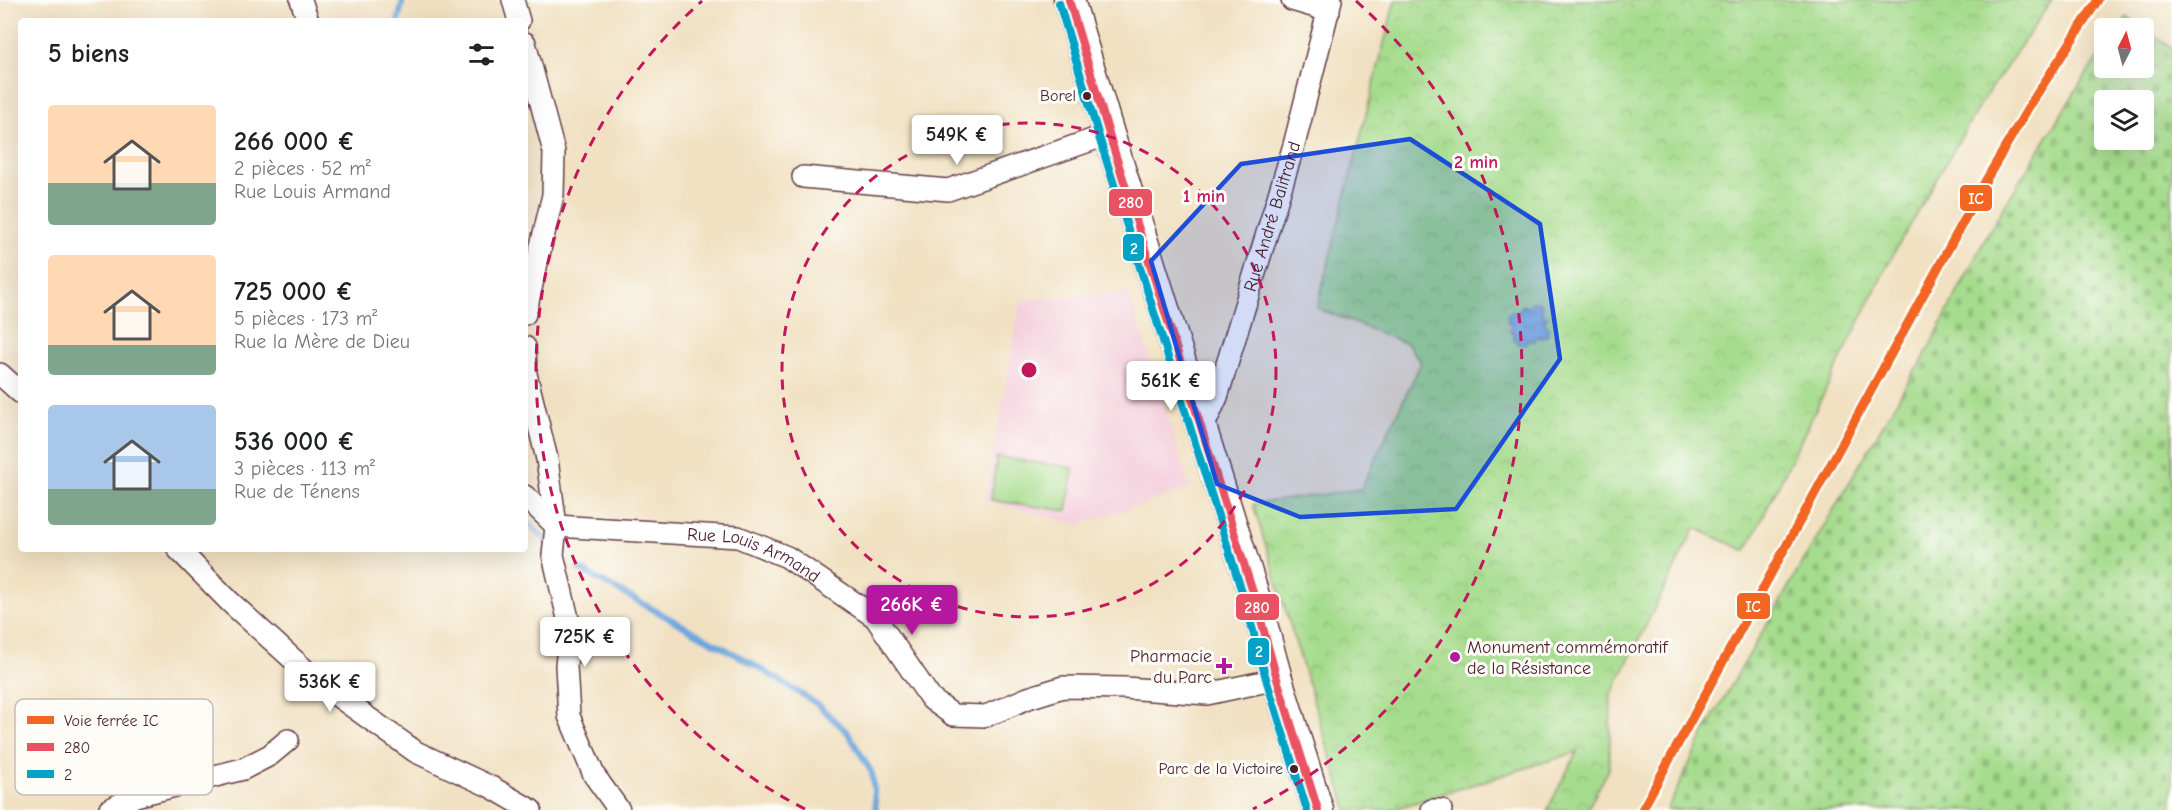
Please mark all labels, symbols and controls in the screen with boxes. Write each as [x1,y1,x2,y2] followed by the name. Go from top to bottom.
[2094,18,2154,78] north arrow
[2094,18,2154,150] map controls
[465,38,498,71] icon: filters
[48,39,129,69] text: 5 biens
[1040,87,1076,105] place label: Borel
[1081,90,1093,102] marker: Borel
[2094,90,2154,150] button: layers
[908,115,1006,166] pin: 549K €
[926,123,988,146] text: 549K €
[234,127,355,157] text: 266 000 €
[96,129,168,201] icon: home
[1239,139,1305,294] street label: Rue André Balitrand
[1454,152,1498,173] text: 2 min
[234,157,371,180] text: 2 pièces · 52 m²
[234,180,391,203] text: Rue Louis Armand
[1959,184,1993,212] line badge: IC
[1183,186,1225,207] text: 1 min
[1108,188,1153,217] line badge: 280
[1968,190,1984,208] text: IC
[1118,194,1144,212] text: 280
[1122,233,1145,262] line badge: 2
[1130,240,1138,258] text: 2
[234,277,354,307] text: 725 000 €
[96,279,168,351] icon: home
[234,307,377,330] text: 5 pièces · 173 m²
[234,330,410,353] text: Rue la Mère de Dieu
[1019,360,1039,380] centre of rings
[1122,361,1220,412] pin: 561K €
[1140,369,1202,392] text: 561K €
[234,427,355,457] text: 536 000 €
[96,429,168,501] icon: home
[234,457,375,480] text: 3 pièces · 113 m²
[234,480,360,503] text: Rue de Ténens
[686,523,824,587] street label: Rue Louis Armand
[863,585,961,636] pin: 266K €
[1736,592,1771,620] line badge: IC
[880,593,944,616] text: 266K €
[1235,593,1280,621] line badge: 280
[1745,598,1761,616] text: IC
[1244,599,1270,617] text: 280
[536,617,634,668] pin: 725K €
[554,625,616,648] text: 725K €
[1247,637,1270,666] line badge: 2
[1467,637,1668,679] place label: Monument commémoratif de la Résistance
[1255,643,1263,661] text: 2
[1130,646,1212,688] place label: Pharmacie du Parc
[1448,650,1462,664] marker: Monument commémoratif de la Résistance
[1217,659,1231,673] marker: Pharmacie du Parc
[281,662,379,713] pin: 536K €
[298,670,362,693] text: 536K €
[15,699,213,795] legend
[64,712,159,730] text: Voie ferrée IC
[64,739,90,757] text: 280
[1158,760,1283,778] place label: Parc de la Victoire
[1288,763,1300,775] marker: Parc de la Victoire
[64,766,72,784] text: 2

